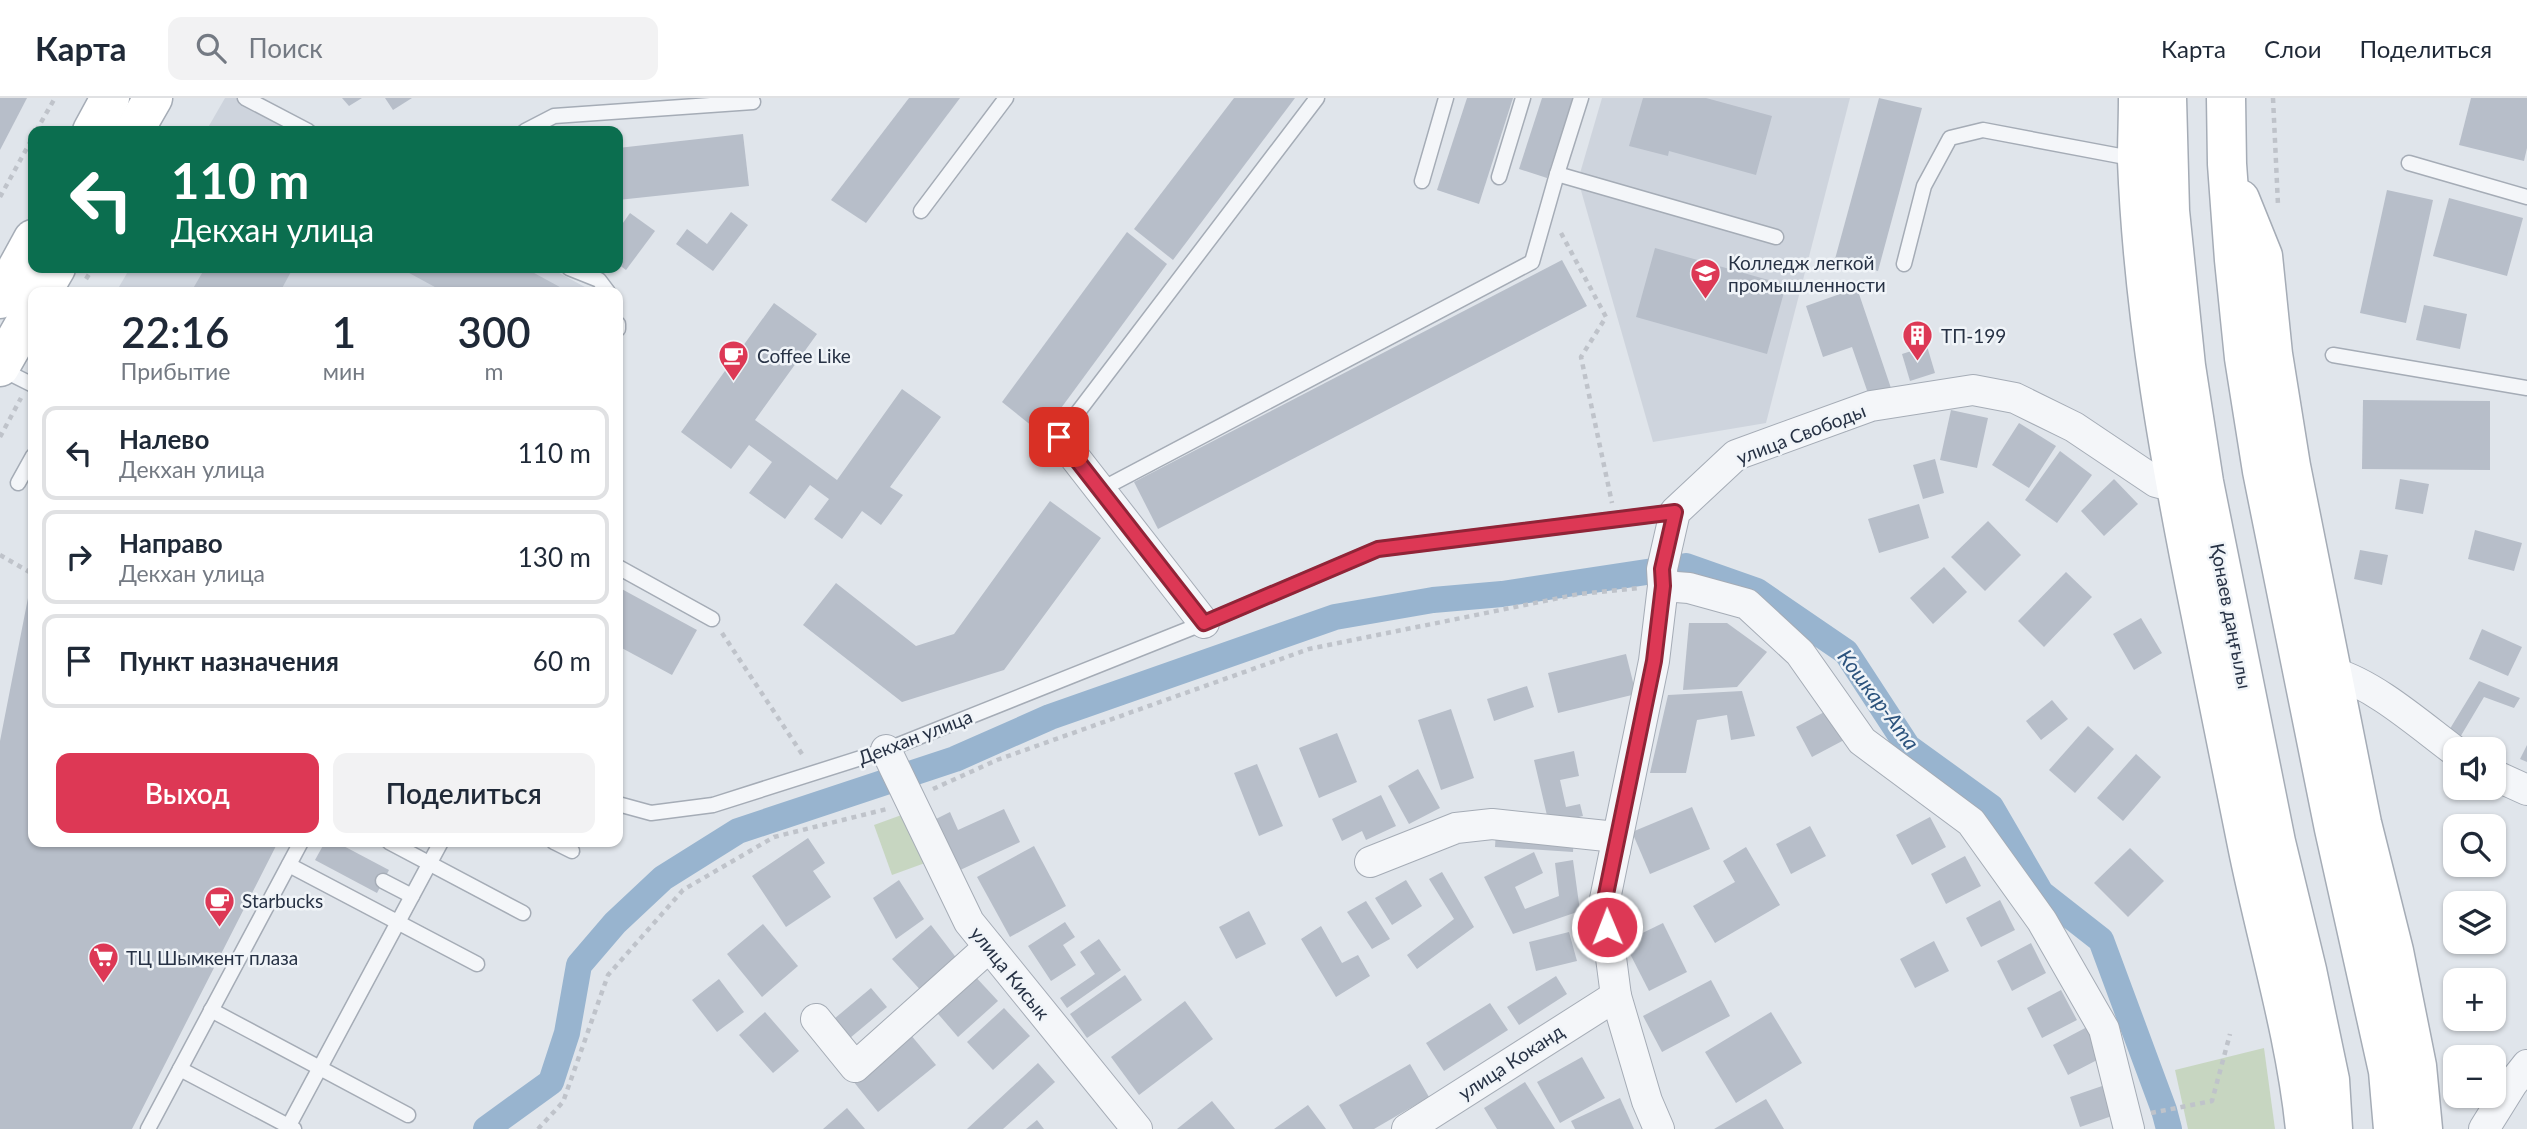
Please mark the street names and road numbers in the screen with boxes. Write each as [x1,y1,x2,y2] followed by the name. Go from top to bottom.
[1733,398,1869,469] street label: улица Свободы
[2206,541,2257,691] street label: Қонаев даңғылы
[854,704,975,769] street label: Декхан улица
[966,922,1055,1024] street label: улица Кисык
[1454,1019,1568,1104] street label: улица Коканд

